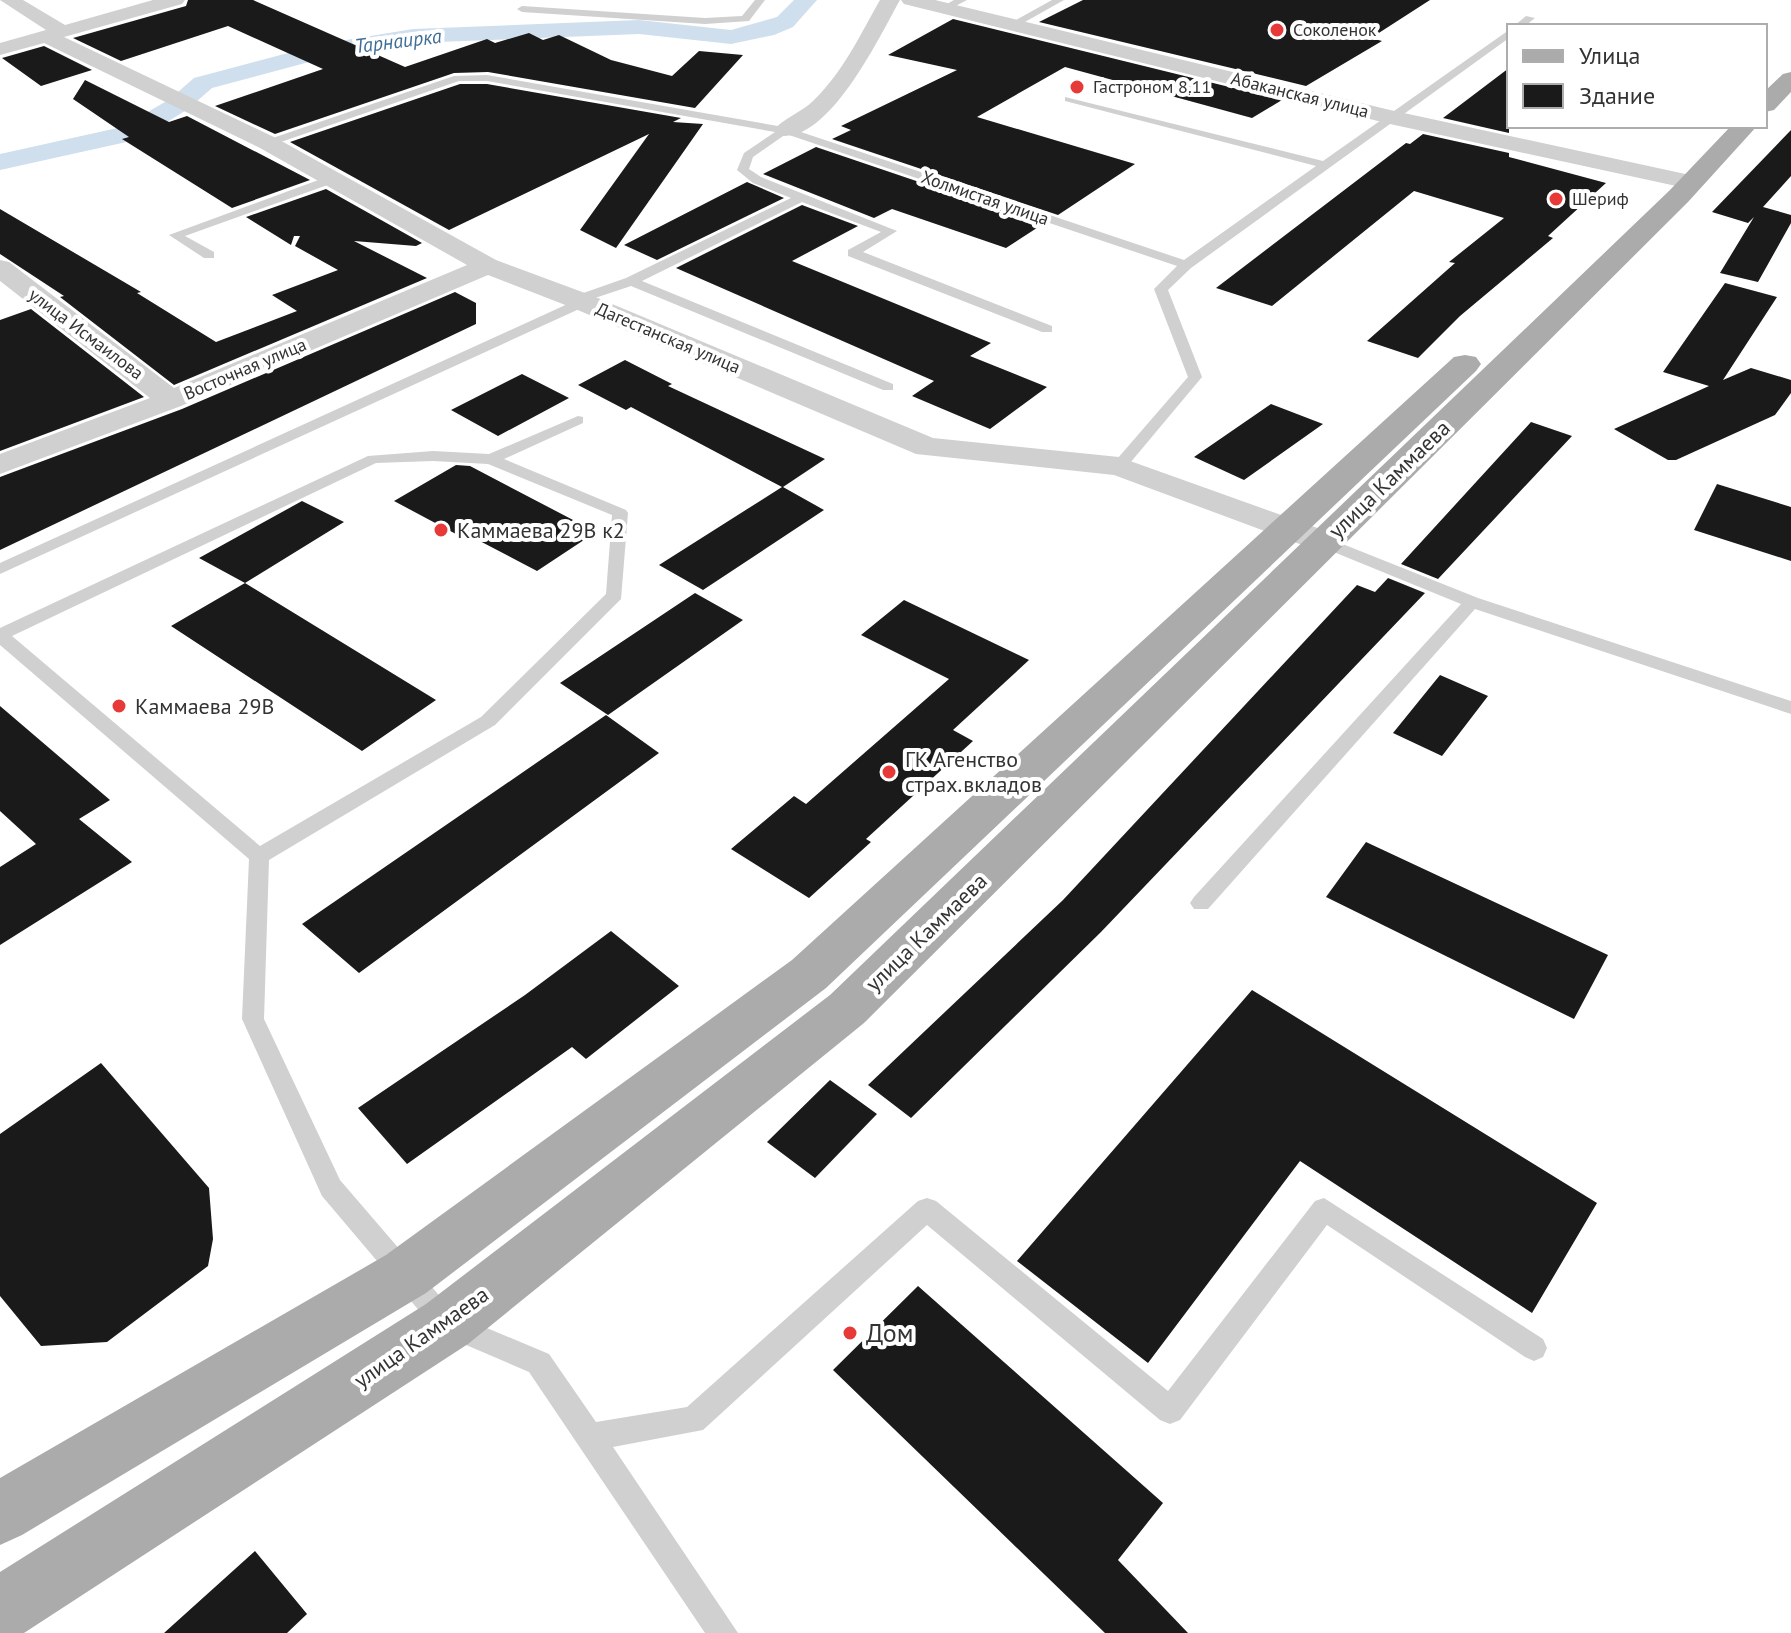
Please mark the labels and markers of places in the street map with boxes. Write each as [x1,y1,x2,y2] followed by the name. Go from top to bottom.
[1293,18,1377,41] place label: Соколенок
[1268,21,1286,39] marker: Соколенок
[1093,75,1211,98] place label: Гастроном 8.11
[1068,78,1086,96] marker: Гастроном 8.11
[1572,187,1629,210] place label: Шериф
[1547,190,1565,208] marker: Шериф
[457,516,625,544] place label: Каммаева 29В к2
[432,521,450,539] marker: Каммаева 29В к2
[135,692,274,720] place label: Каммаева 29В
[110,697,128,715] marker: Каммаева 29В
[905,745,1042,798] place label: ГК Агенство страх.вкладов
[880,763,898,781] marker: ГК Агенство страх.вкладов
[866,1316,914,1349] place label: Дом
[841,1324,859,1342] marker: Дом

